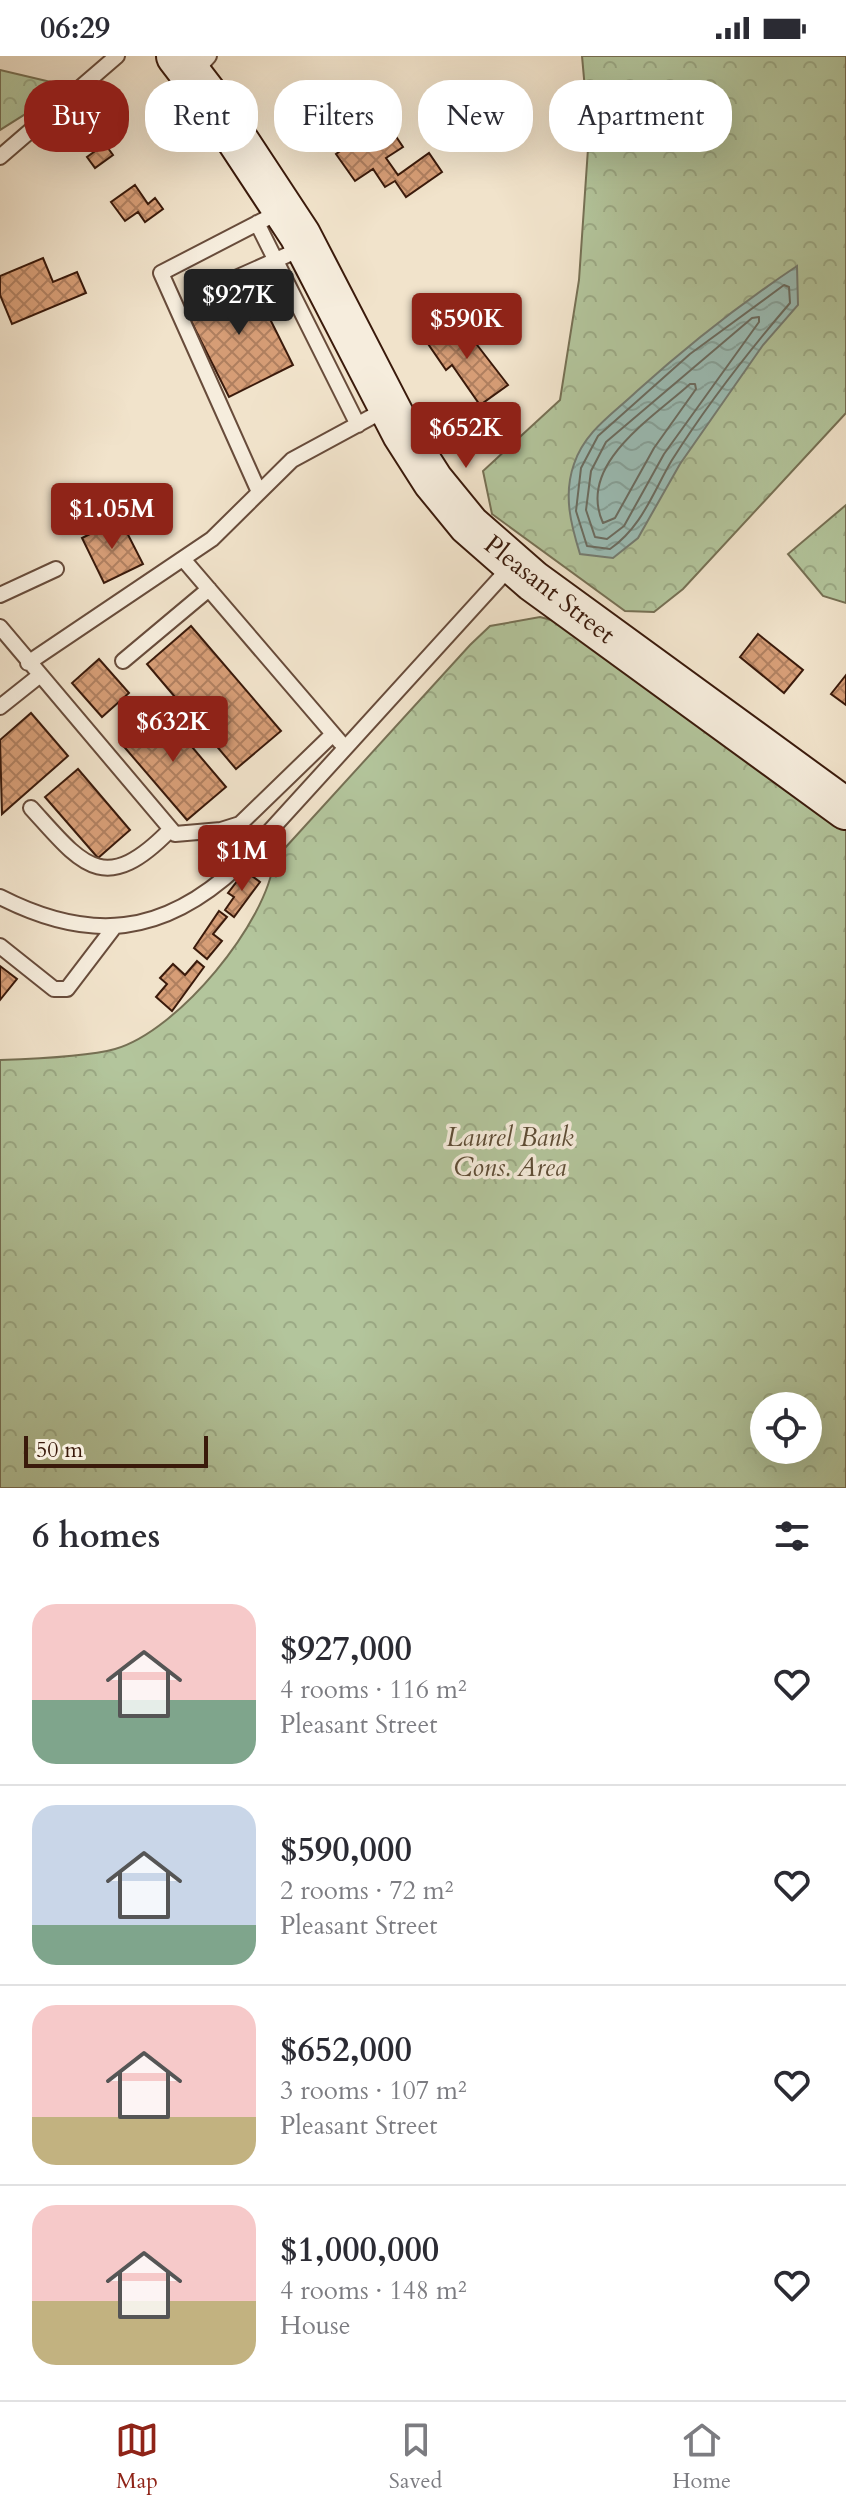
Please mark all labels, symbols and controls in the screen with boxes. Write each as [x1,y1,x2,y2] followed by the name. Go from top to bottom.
[40,8,110,49] text: 06:29
[24,80,129,152] chip: Buy
[145,80,258,152] chip: Rent
[274,80,402,152] chip: Filters
[418,80,533,152] chip: New
[549,80,732,152] chip: Apartment
[183,269,295,337] pin: $927K
[202,277,276,312] text: $927K
[411,293,523,361] pin: $590K
[430,301,504,336] text: $590K
[410,402,522,470] pin: $652K
[429,410,503,445] text: $652K
[47,483,177,551] pin: $1.05M
[69,491,155,526] text: $1.05M
[477,527,623,652] street label: Pleasant Street
[117,696,229,764] pin: $632K
[136,704,210,739] text: $632K
[203,825,281,893] pin: $1M
[216,833,268,868] text: $1M
[446,1120,574,1185] park label: Laurel Bank Cons. Area
[750,1392,822,1464] map controls
[750,1392,822,1464] button: locate
[24,1432,208,1468] scale bar
[36,1435,83,1465] text: 50 m
[32,1513,160,1559] text: 6 homes
[770,1514,814,1558] icon: filters
[280,1626,412,1672] text: $927,000
[96,1636,192,1732] icon: home
[770,1662,814,1706] icon: heart
[280,1672,467,1707] text: 4 rooms · 116 m²
[280,1707,438,1742] text: Pleasant Street
[280,1827,412,1873] text: $590,000
[96,1837,192,1933] icon: home
[770,1863,814,1907] icon: heart
[280,1873,453,1908] text: 2 rooms · 72 m²
[280,1908,438,1943] text: Pleasant Street
[280,2027,412,2073] text: $652,000
[96,2037,192,2133] icon: home
[770,2063,814,2107] icon: heart
[280,2073,467,2108] text: 3 rooms · 107 m²
[280,2108,438,2143] text: Pleasant Street
[280,2227,439,2273] text: $1,000,000
[96,2237,192,2333] icon: home
[770,2263,814,2307] icon: heart
[280,2273,467,2308] text: 4 rooms · 148 m²
[280,2308,351,2343] text: House
[115,2418,159,2496] tab: Map
[389,2418,442,2496] tab: Saved
[672,2418,731,2496] tab: Home

